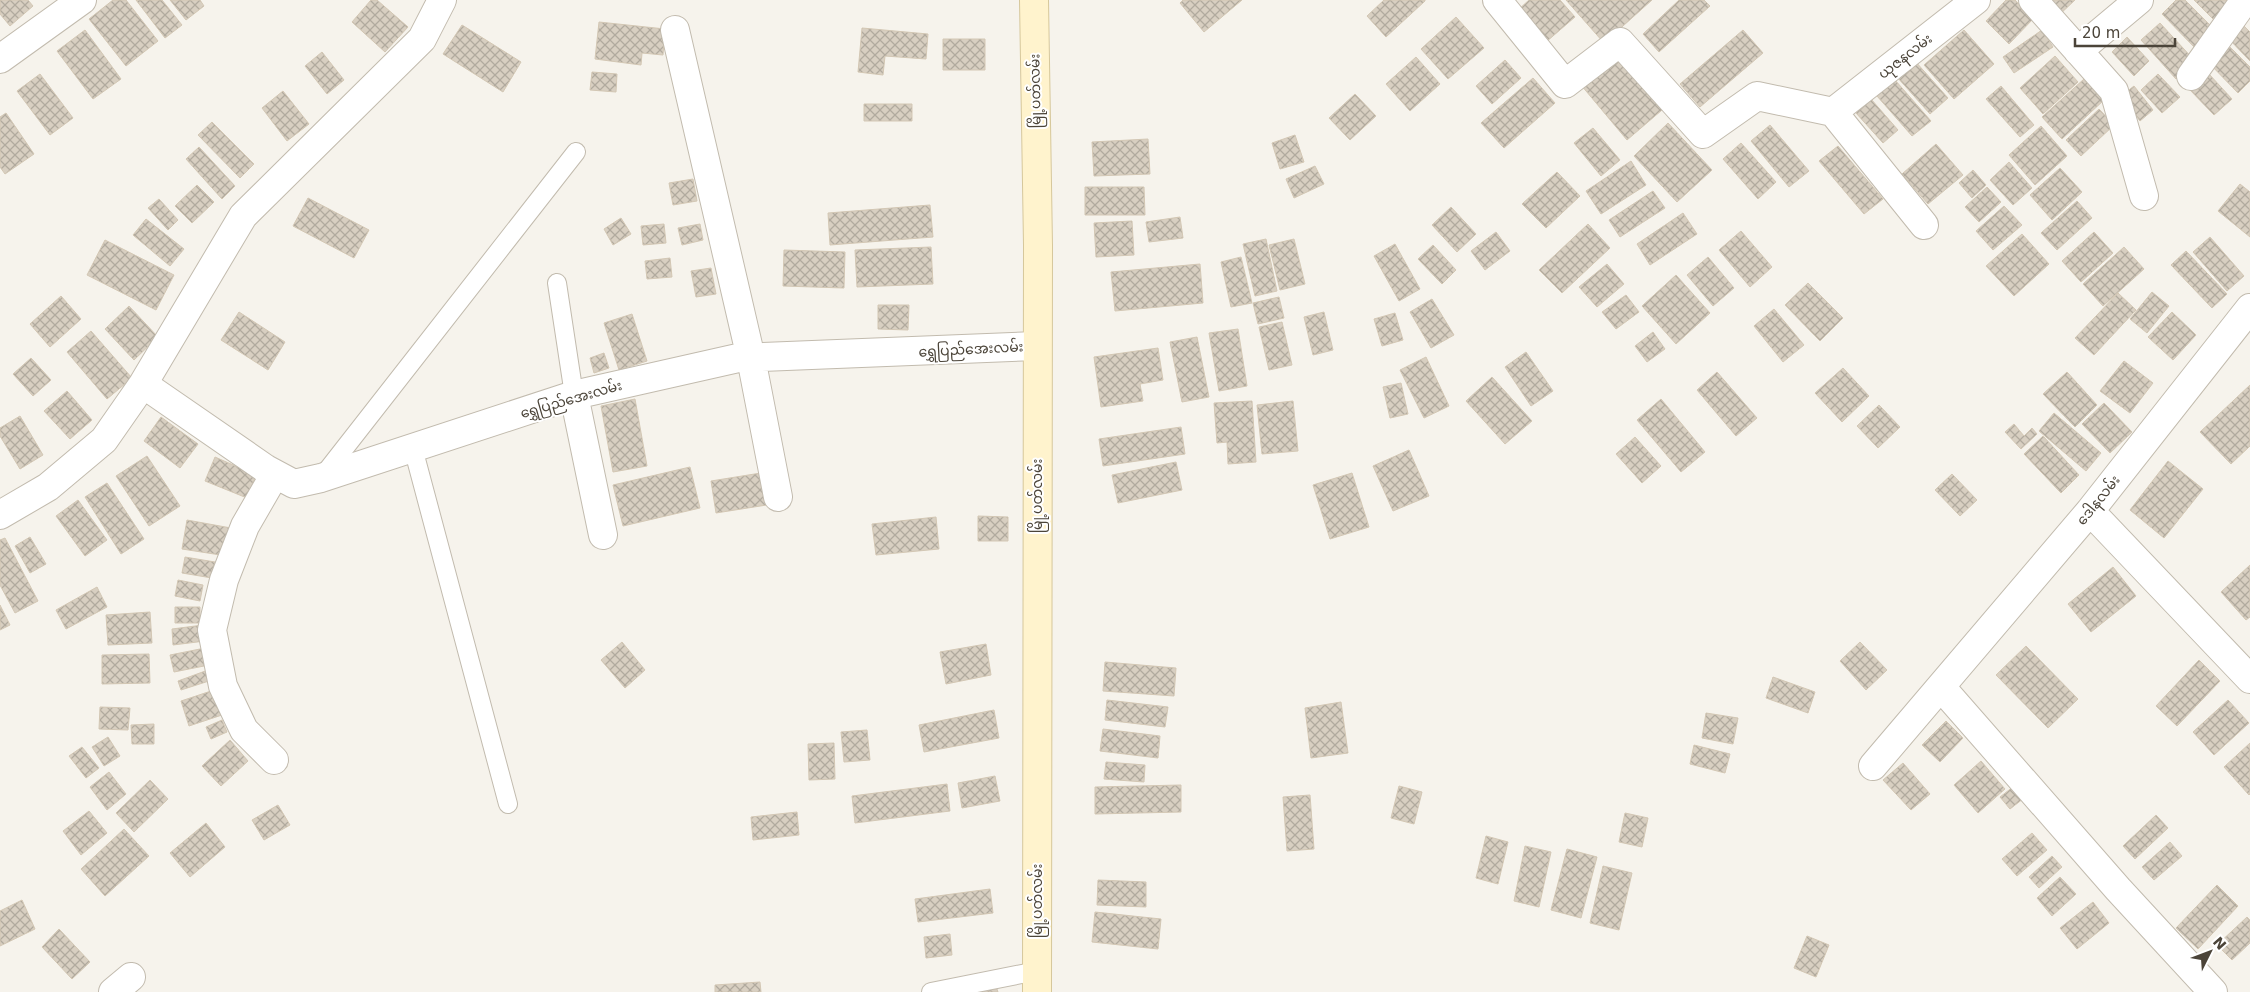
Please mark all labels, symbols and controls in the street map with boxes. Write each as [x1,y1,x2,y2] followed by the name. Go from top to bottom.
[2075,15,2175,47] scale bar
[2082,24,2120,42] text: 20 m
[1874,29,1937,85] street label: ယုဇနလမ်း
[1024,54,1048,128] street label: မြို့ပတ်လမ်း
[918,336,1024,364] street label: ရွှေပြည်အေးလမ်း
[518,375,625,425] street label: ရွှေပြည်အေးလမ်း
[1027,459,1049,533] street label: မြို့ပတ်လမ်း
[2072,471,2126,531] street label: ဒေါနလမ်း
[1027,864,1049,938] street label: မြို့ပတ်လမ်း
[2185,927,2235,977] north arrow
[2210,934,2230,953] text: N

